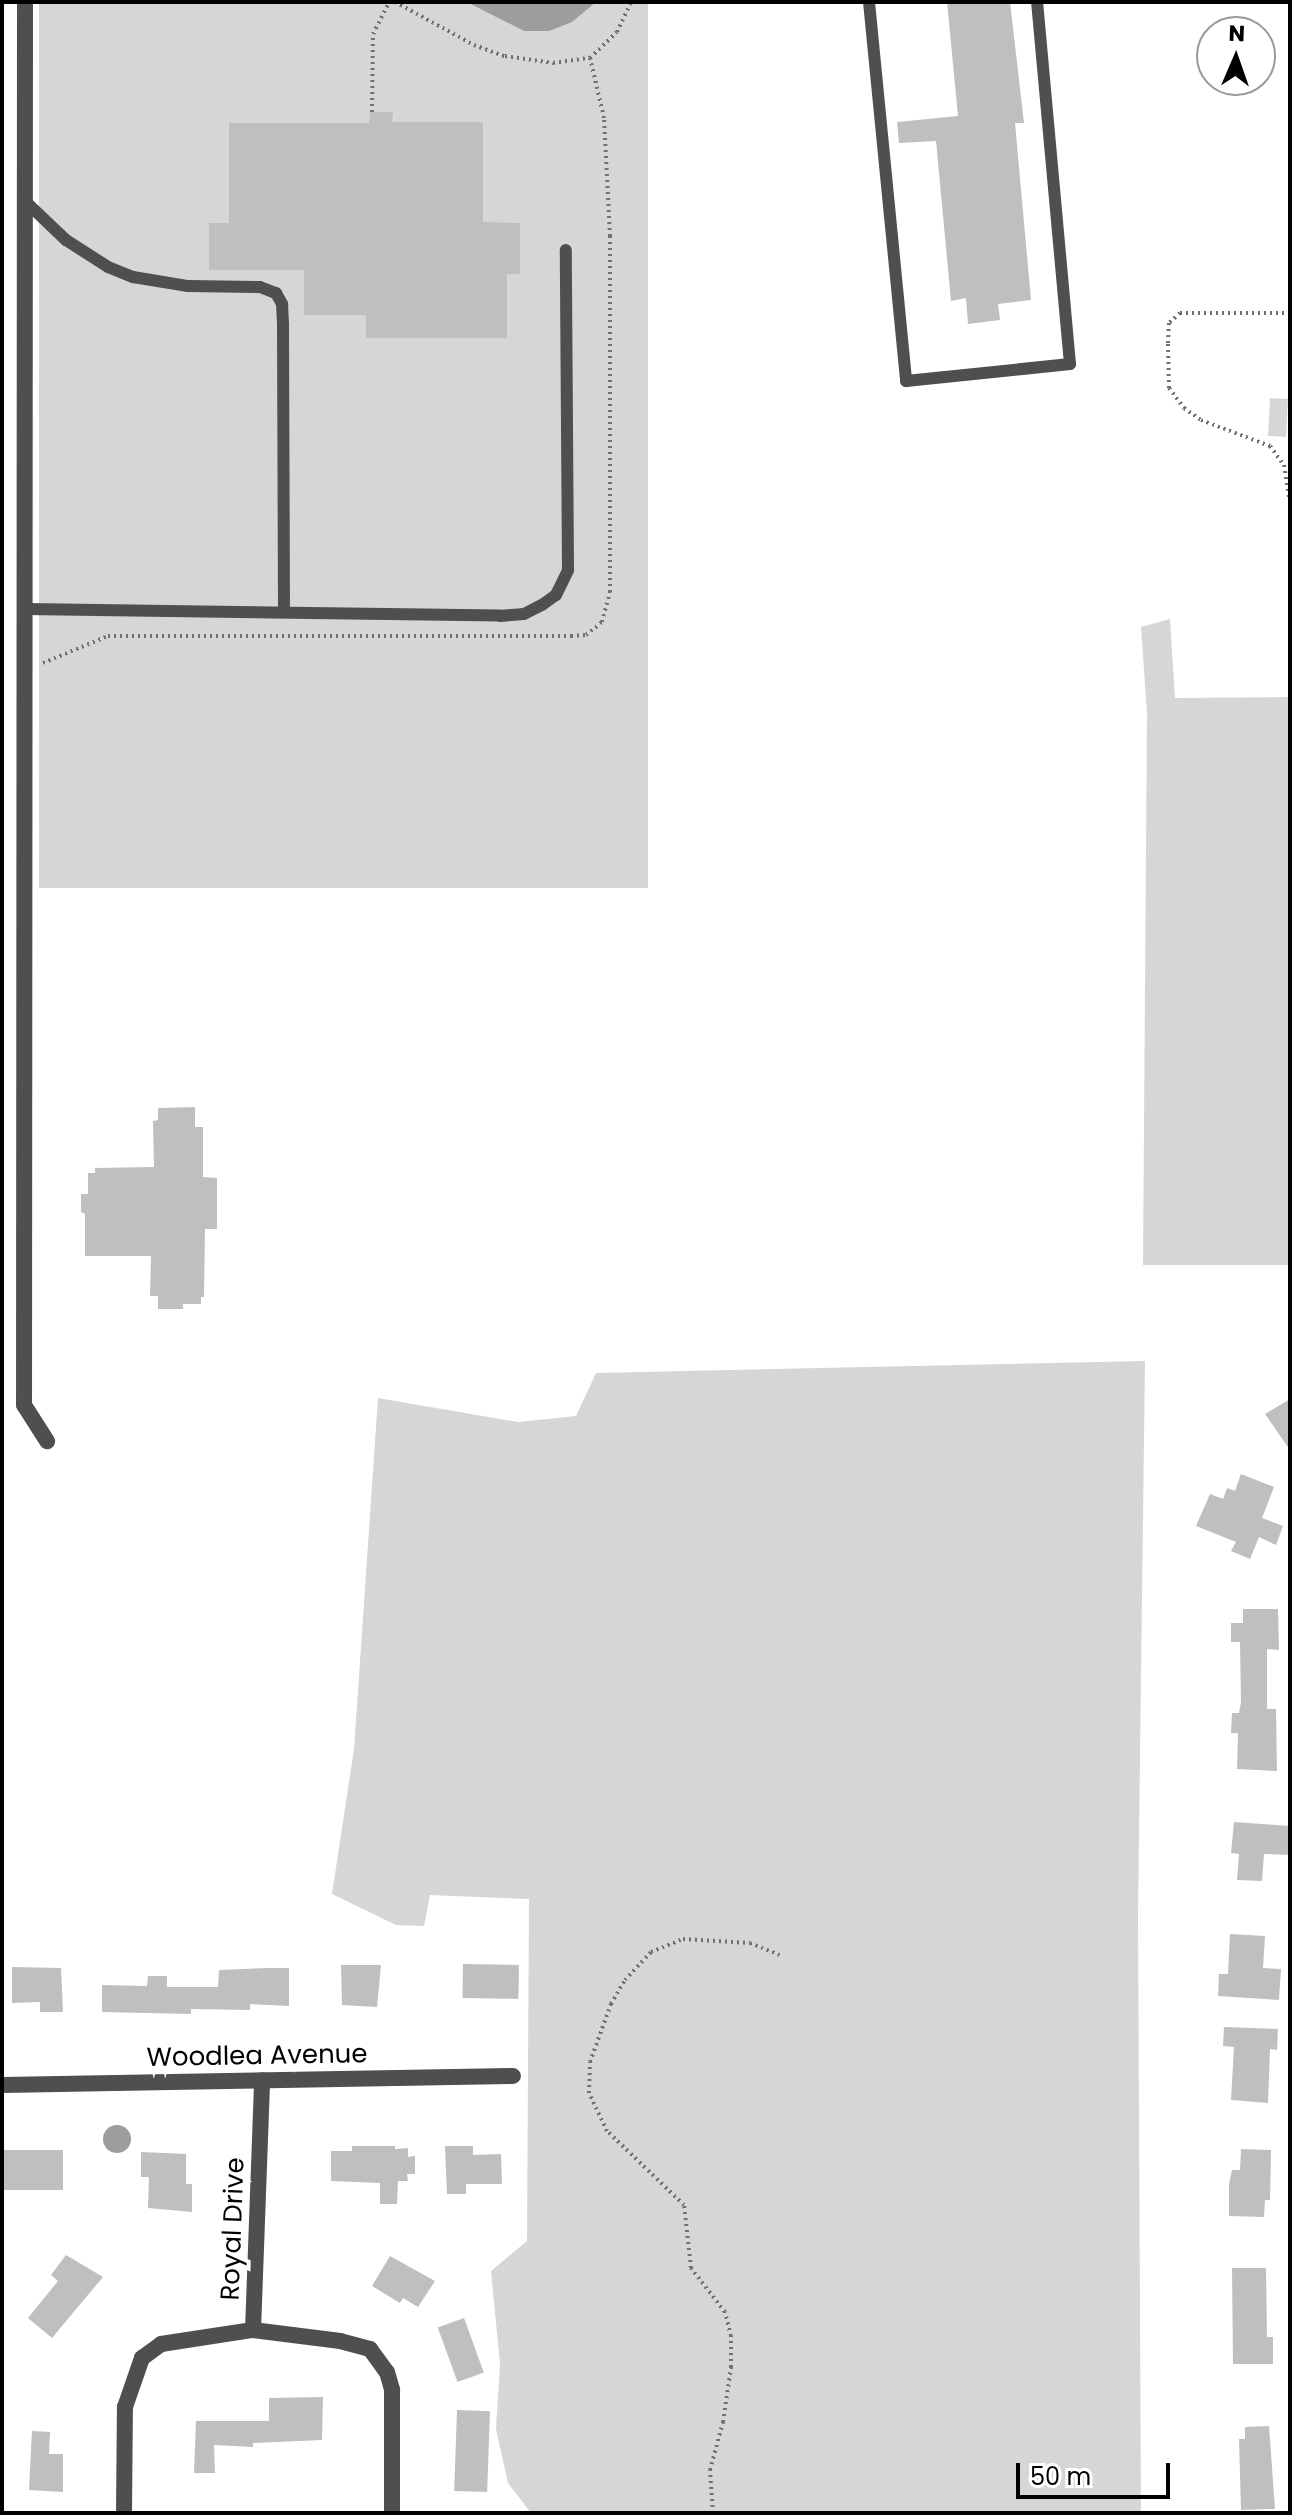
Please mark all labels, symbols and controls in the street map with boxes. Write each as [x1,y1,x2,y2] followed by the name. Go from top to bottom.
[1196,16,1276,96] north arrow
[1228,18,1246,49] text: N
[146,2038,368,2074] street label: Woodlea Avenue
[215,2157,251,2301] street label: Royal Drive
[1020,2447,1174,2497] scale bar
[1030,2460,1091,2493] text: 50 m

